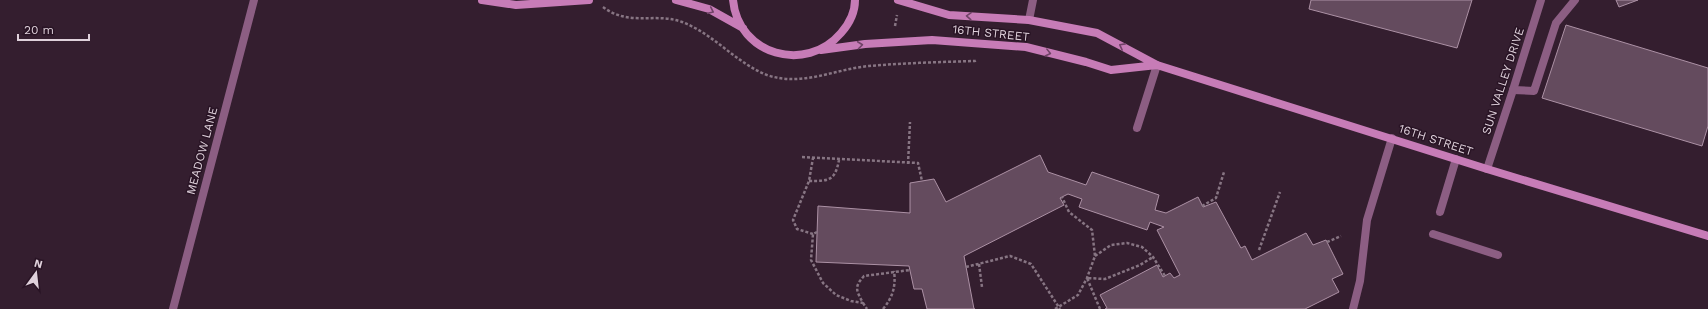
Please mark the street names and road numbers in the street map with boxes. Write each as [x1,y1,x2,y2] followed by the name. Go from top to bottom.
[952,22,1030,44] street label: 16TH STREET
[1479,25,1527,136] street label: SUN VALLEY DRIVE
[184,105,221,196] street label: MEADOW LANE
[1397,121,1475,159] street label: 16TH STREET

